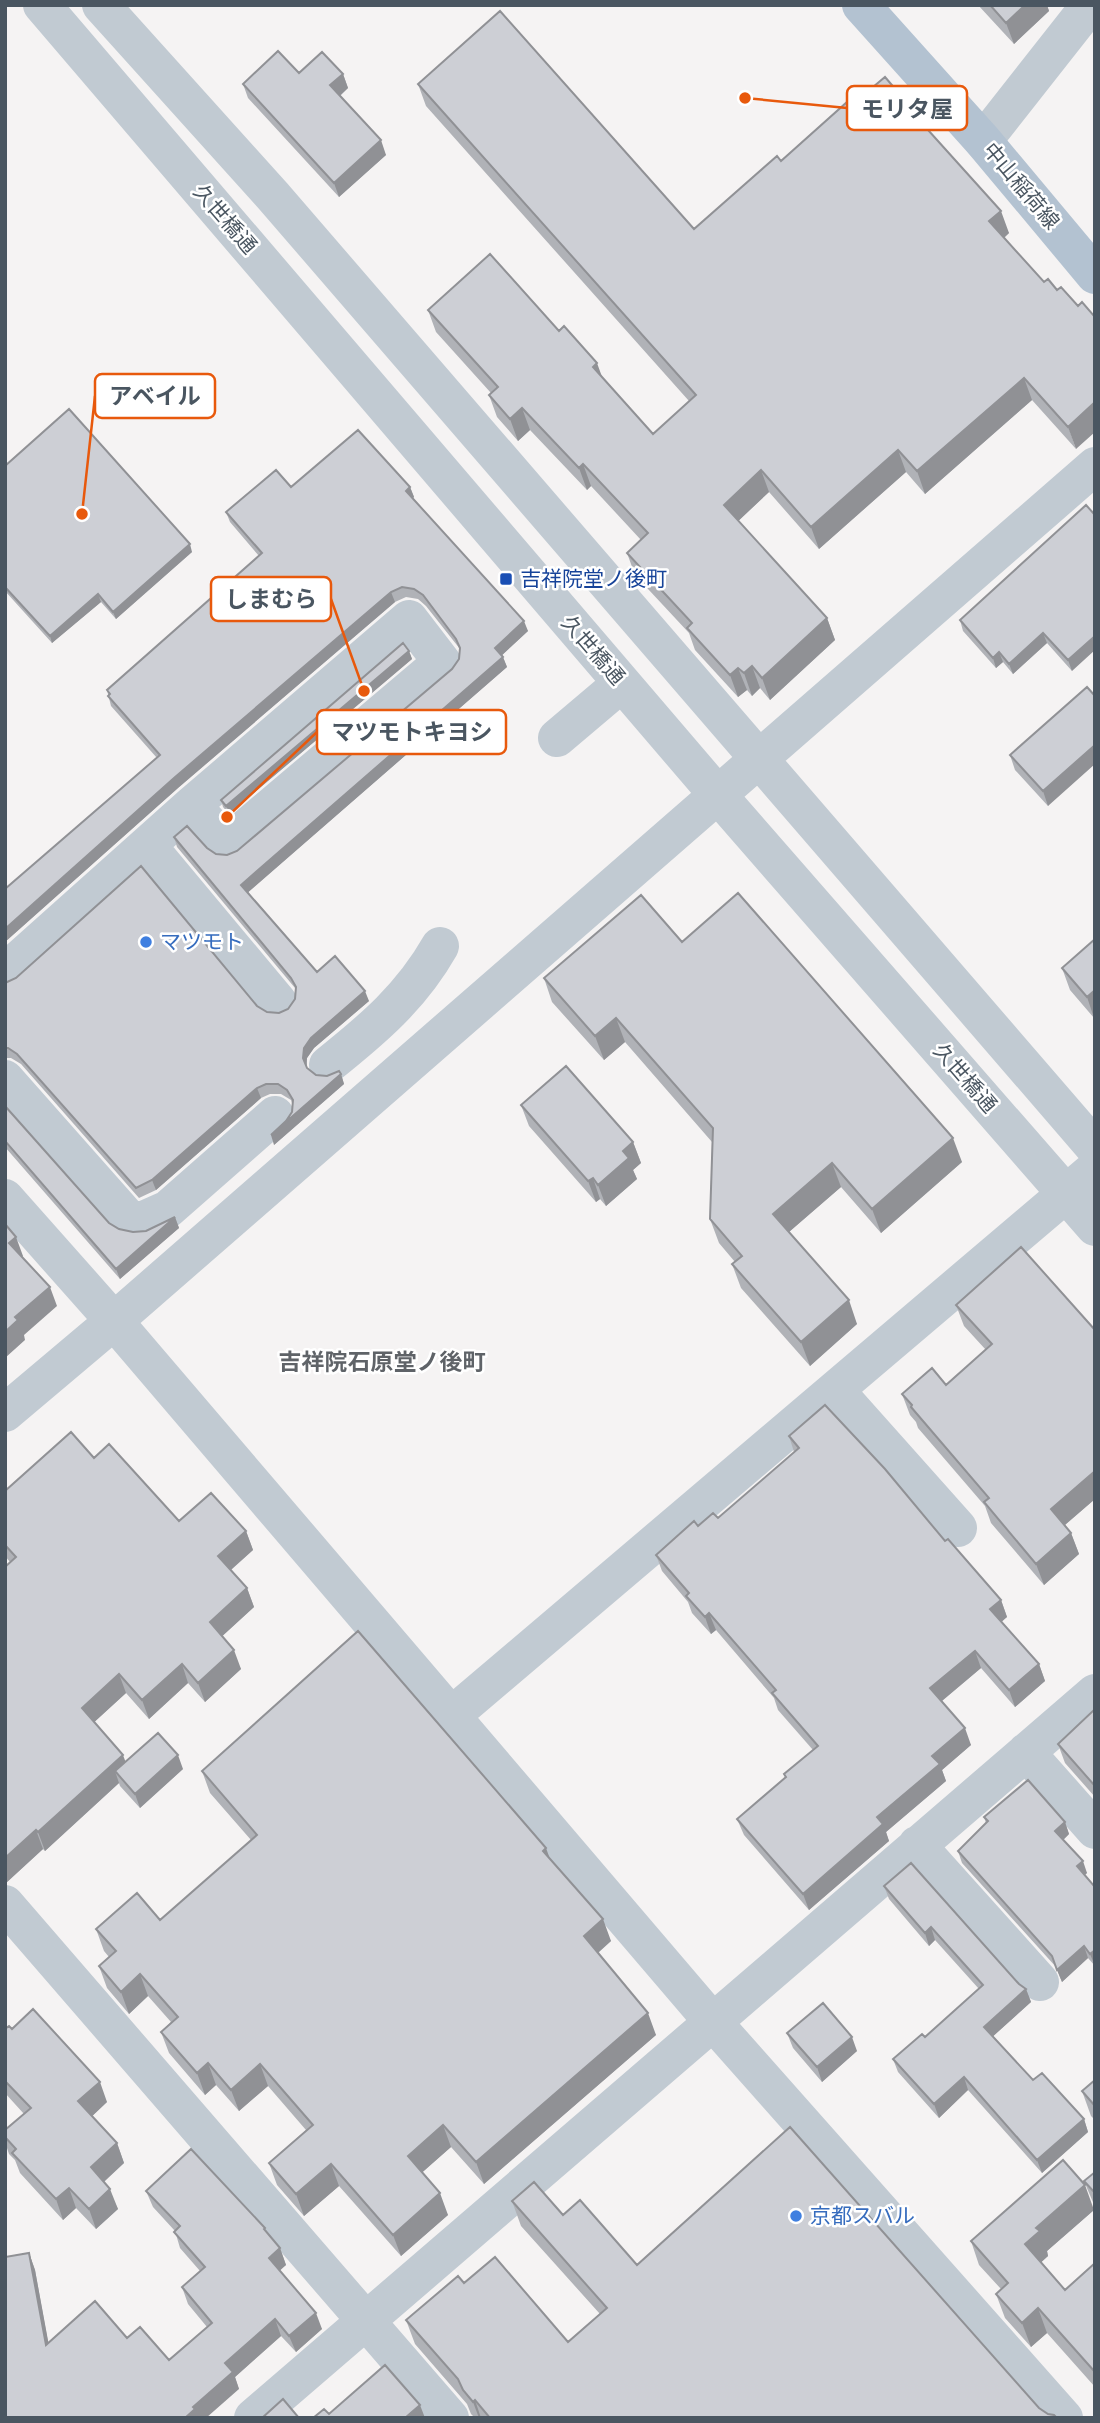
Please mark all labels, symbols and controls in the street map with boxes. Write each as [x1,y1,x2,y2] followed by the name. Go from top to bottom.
[847,86,967,130] callout: モリタ屋
[861,96,953,121] text: モリタ屋
[979,137,1065,233] street label: 中山稲荷線
[189,179,262,258] street label: 久世橋通
[95,374,215,418] callout: アベイル
[109,383,201,408] text: アベイル
[520,566,667,590] place label: 吉祥院堂ノ後町
[498,571,514,587] marker: 吉祥院堂ノ後町
[211,577,331,621] callout: しまむら
[225,586,317,611] text: しまむら
[557,610,630,689] street label: 久世橋通
[317,710,506,754] callout: マツモトキヨシ
[332,719,493,744] text: マツモトキヨシ
[160,929,244,953] place label: マツモト
[138,934,154,950] marker: マツモト
[929,1038,1002,1117] street label: 久世橋通
[279,1349,486,1374] district label: 吉祥院石原堂ノ後町
[810,2203,915,2227] place label: 京都スバル
[788,2208,804,2224] marker: 京都スバル

